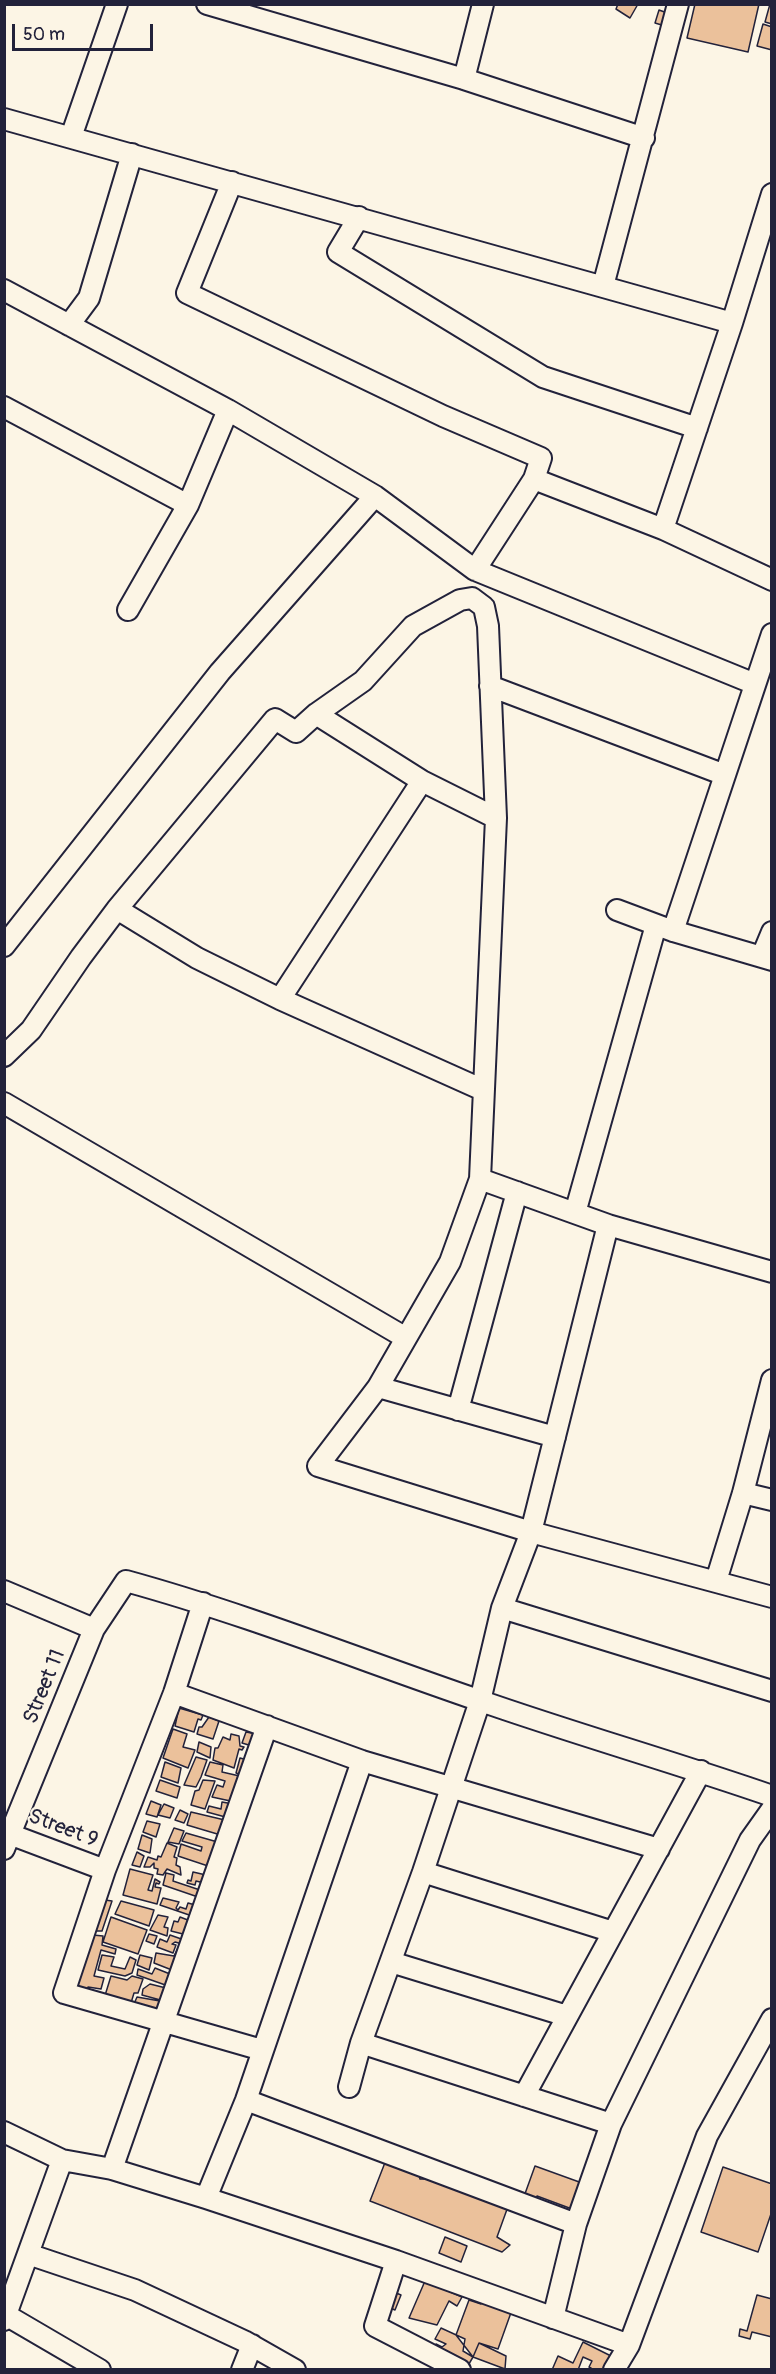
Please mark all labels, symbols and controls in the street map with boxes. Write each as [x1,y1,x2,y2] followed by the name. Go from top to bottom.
[15,12,156,50] scale bar
[23,23,65,46] text: 50 m
[19,1646,71,1728] street label: Street 11
[25,1804,101,1854] street label: Street 9

